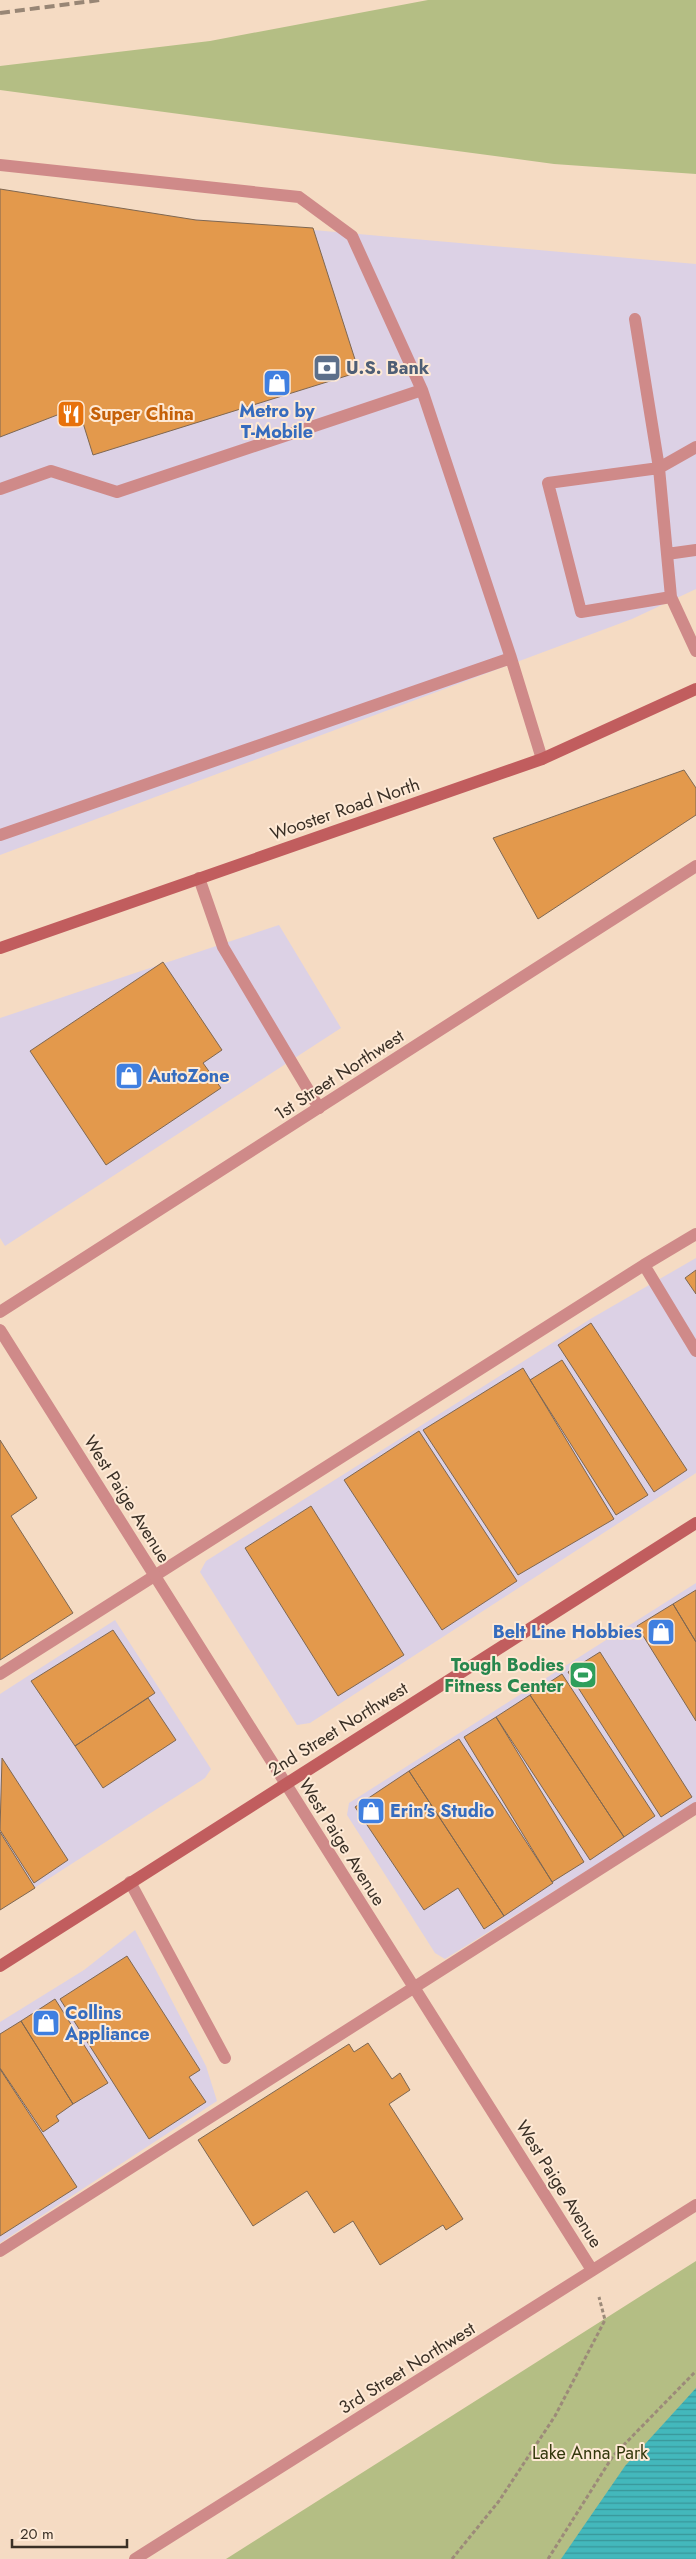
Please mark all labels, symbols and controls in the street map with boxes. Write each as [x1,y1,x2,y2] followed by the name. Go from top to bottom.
[312,353,342,383] bank icon: U.S. Bank
[346,355,430,381] place label: U.S. Bank
[262,368,292,398] shop icon: Metro by T-Mobile
[239,398,315,445] place label: Metro by T-Mobile
[56,399,86,429] restaurant icon: Super China
[90,401,194,427] place label: Super China
[267,771,423,847] street label: Wooster Road North
[269,1023,409,1127] street label: 1st Street Northwest
[114,1061,144,1091] shop icon: AutoZone
[147,1063,229,1089] place label: AutoZone
[77,1430,177,1568] street label: West Paige Avenue
[646,1617,676,1647] shop icon: Belt Line Hobbies
[493,1619,642,1645] place label: Belt Line Hobbies
[444,1652,565,1699] place label: Tough Bodies Fitness Center
[568,1660,598,1690] sports icon: Tough Bodies Fitness Center
[263,1675,413,1782] street label: 2nd Street Northwest
[292,1773,392,1911] street label: West Paige Avenue
[356,1796,386,1826] shop icon: Erin's Studio
[390,1798,495,1824] place label: Erin's Studio
[64,2000,150,2047] place label: Collins Appliance
[31,2008,61,2038] shop icon: Collins Appliance
[509,2115,609,2253] street label: West Paige Avenue
[334,2315,481,2420] street label: 3rd Street Northwest
[532,2440,648,2466] park label: Lake Anna Park
[12,2516,128,2548] scale bar
[20,2523,54,2545] text: 20 m

